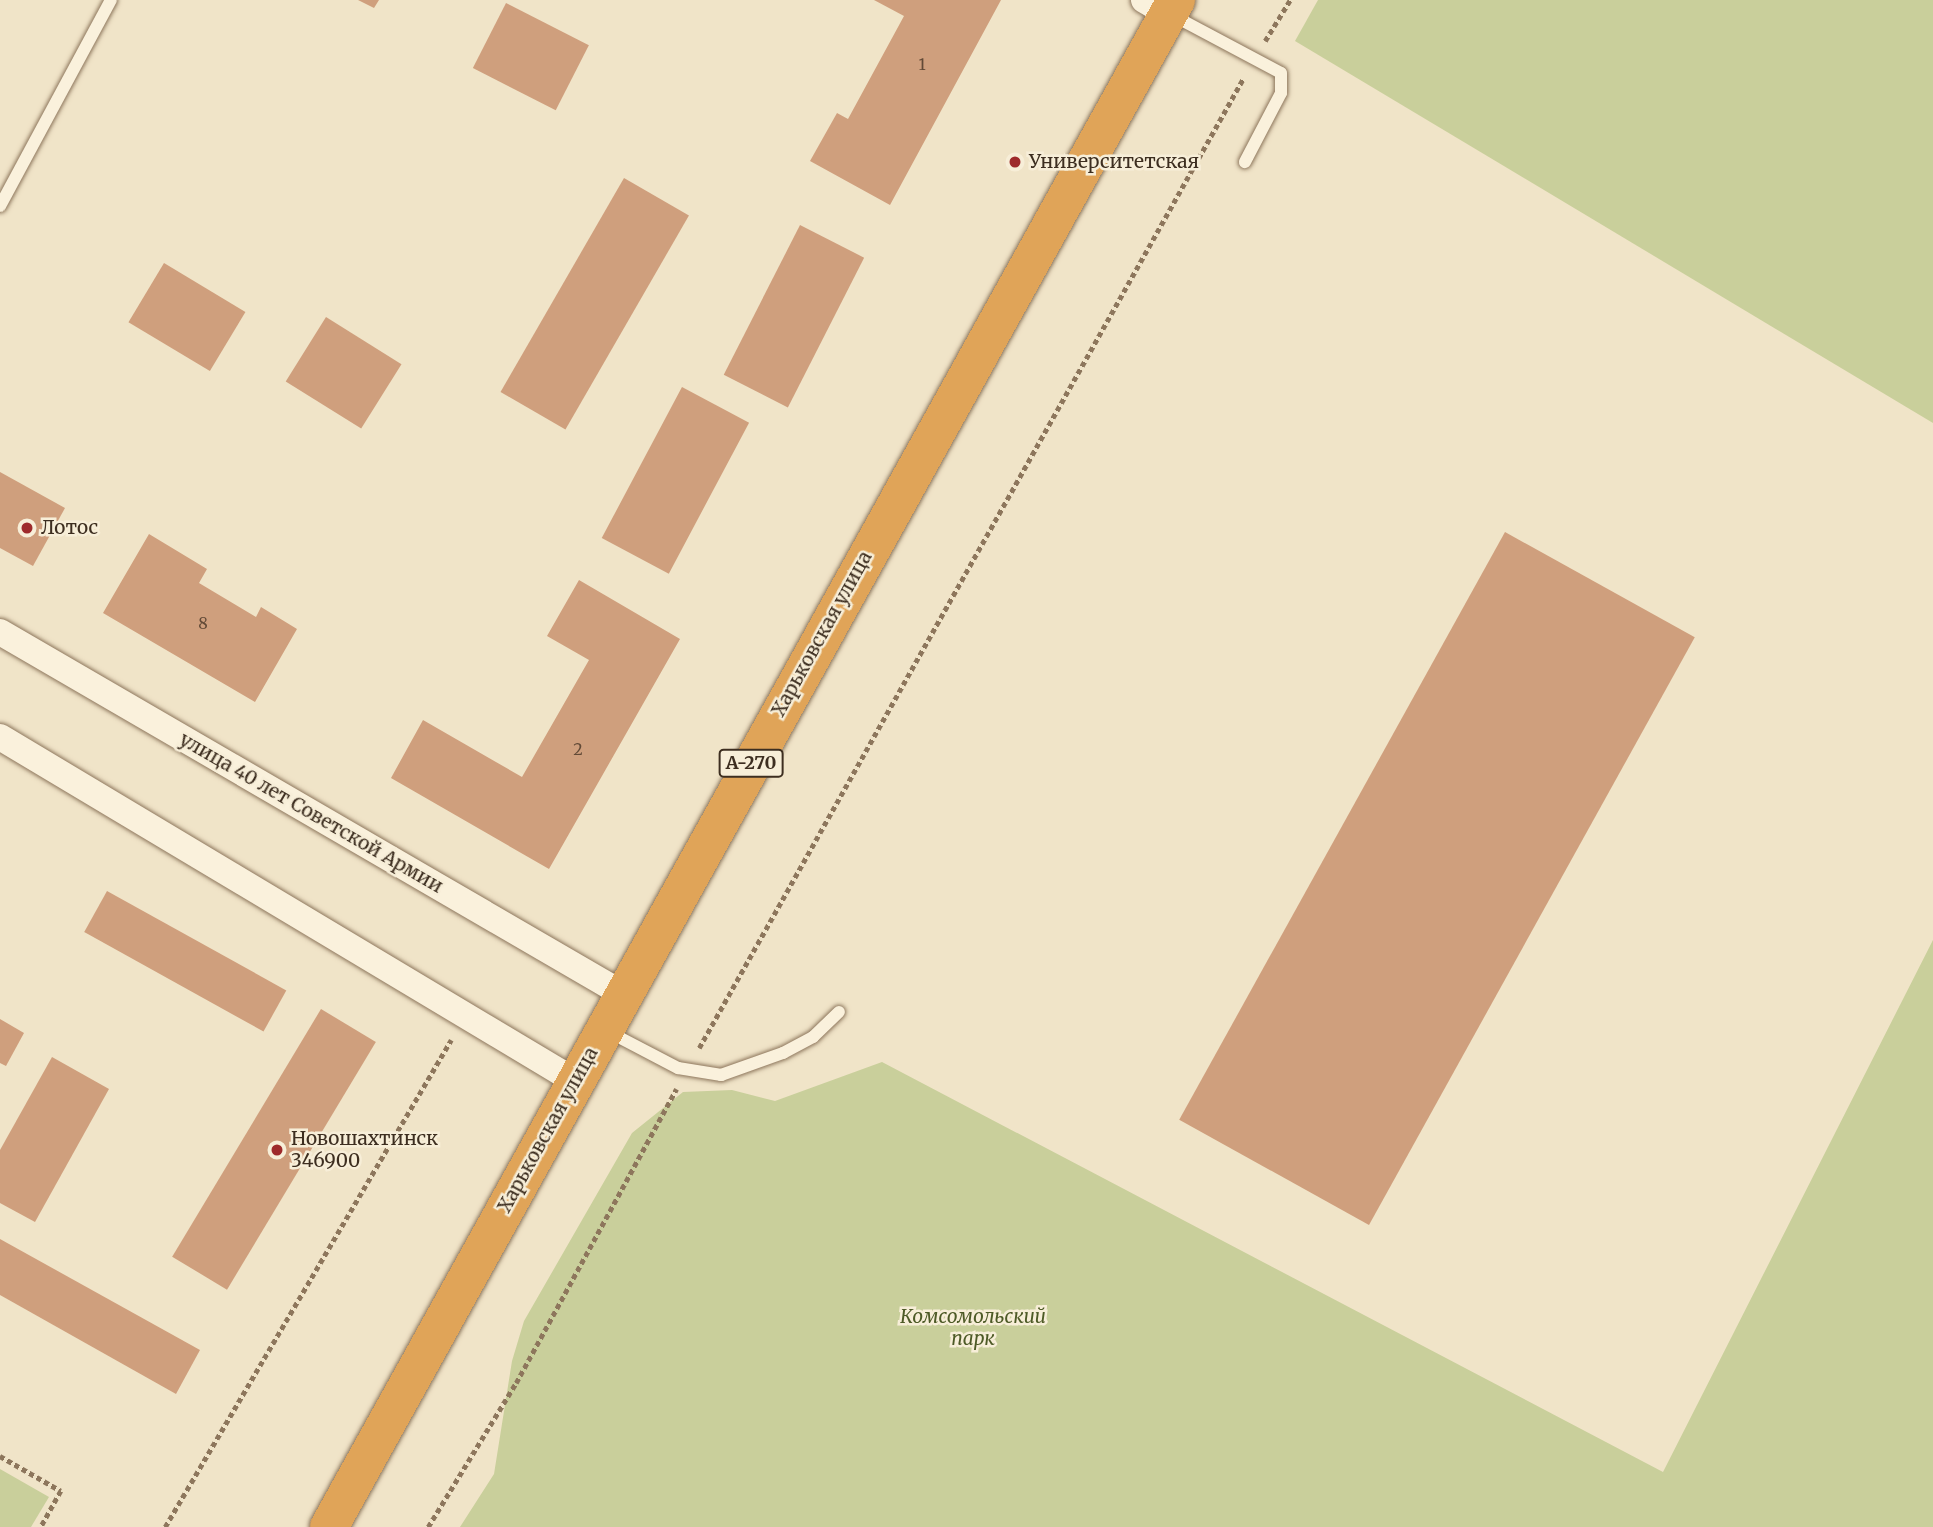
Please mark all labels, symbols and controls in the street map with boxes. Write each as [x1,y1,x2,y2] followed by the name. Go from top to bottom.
[918,54,926,74] house number: 1
[1029,151,1199,173] place label: Университетская
[1007,154,1023,170] marker: Университетская
[41,517,98,539] place label: Лотос
[19,520,35,536] marker: Лотос
[767,547,877,721] street label: Харьковская улица
[198,613,208,633] house number: 8
[175,728,447,898] street label: улица 40 лет Советской Армии
[573,739,583,759] house number: 2
[718,748,784,778] road number: А-270
[493,1043,603,1217] street label: Харьковская улица
[291,1128,438,1172] place label: Новошахтинск 346900
[269,1142,285,1158] marker: Новошахтинск 346900
[900,1306,1046,1350] park label: Комсомольский парк

